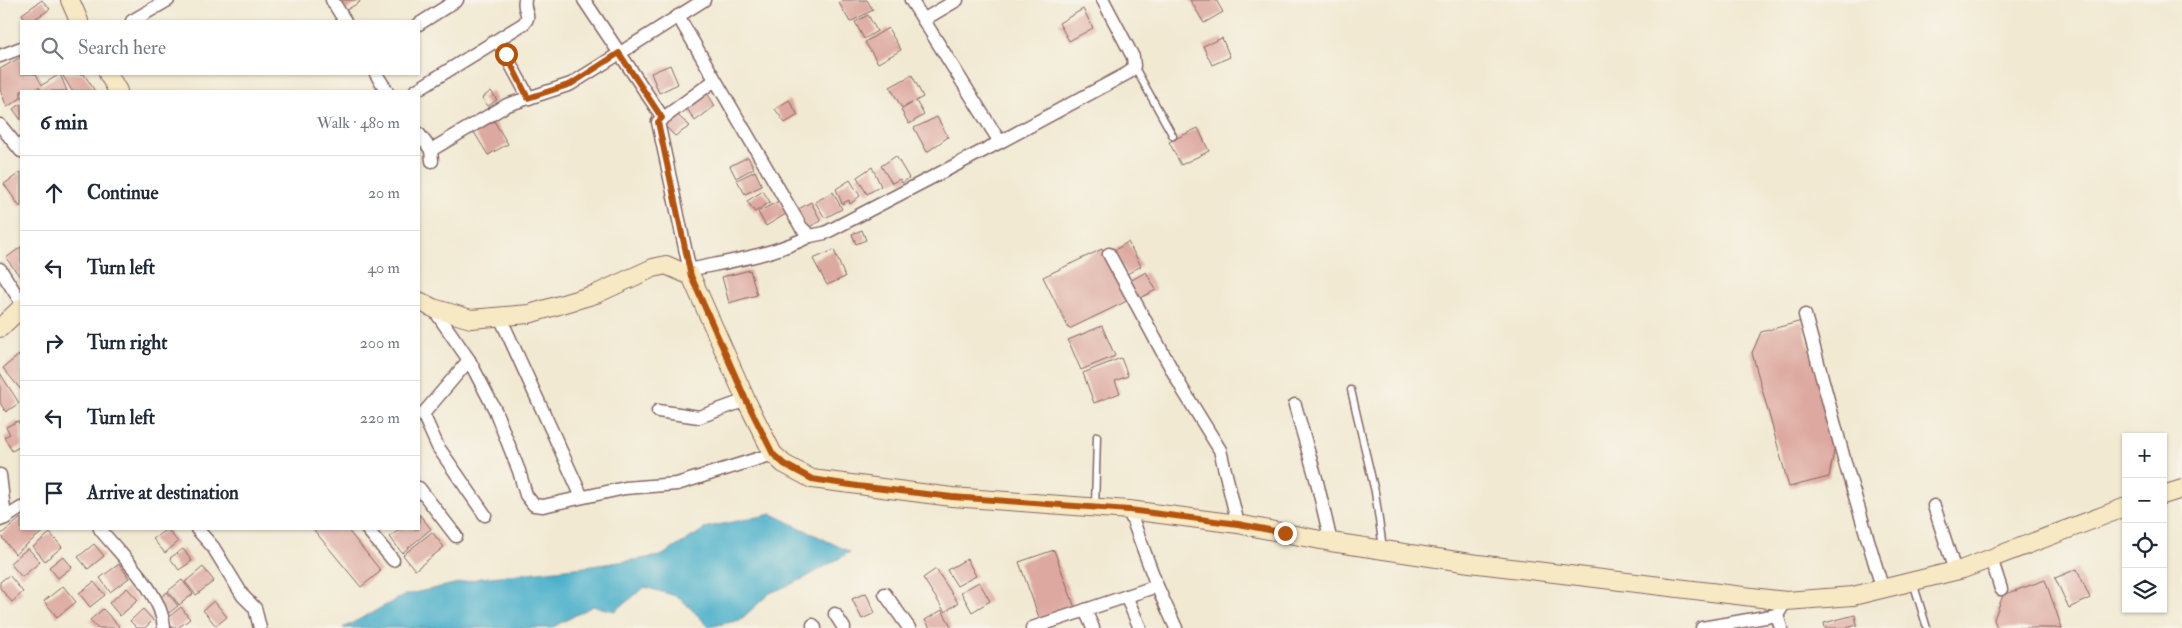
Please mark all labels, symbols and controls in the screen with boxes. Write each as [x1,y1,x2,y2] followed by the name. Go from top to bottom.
[20,20,420,75] search box
[38,34,66,62] icon: search
[78,36,166,60] text: Search here
[495,43,518,66] route start
[40,109,88,136] text: 6 min
[317,113,400,133] text: Walk · 480 m
[40,179,68,207] icon: ahead
[87,181,158,205] text: Continue
[368,183,400,203] text: 20 m
[40,254,68,282] icon: left
[87,256,155,280] text: Turn left
[367,258,400,278] text: 40 m
[40,329,68,357] icon: right
[87,331,167,355] text: Turn right
[360,333,400,353] text: 200 m
[40,404,68,432] icon: left
[87,406,155,430] text: Turn left
[360,408,400,428] text: 220 m
[2122,433,2167,613] map controls
[2122,433,2167,478] button: +
[2122,478,2167,523] button: −
[40,479,68,507] icon: arrive
[87,481,239,505] text: Arrive at destination
[1274,522,1297,545] route end
[2122,523,2167,568] button: locate
[2122,568,2167,613] button: layers

